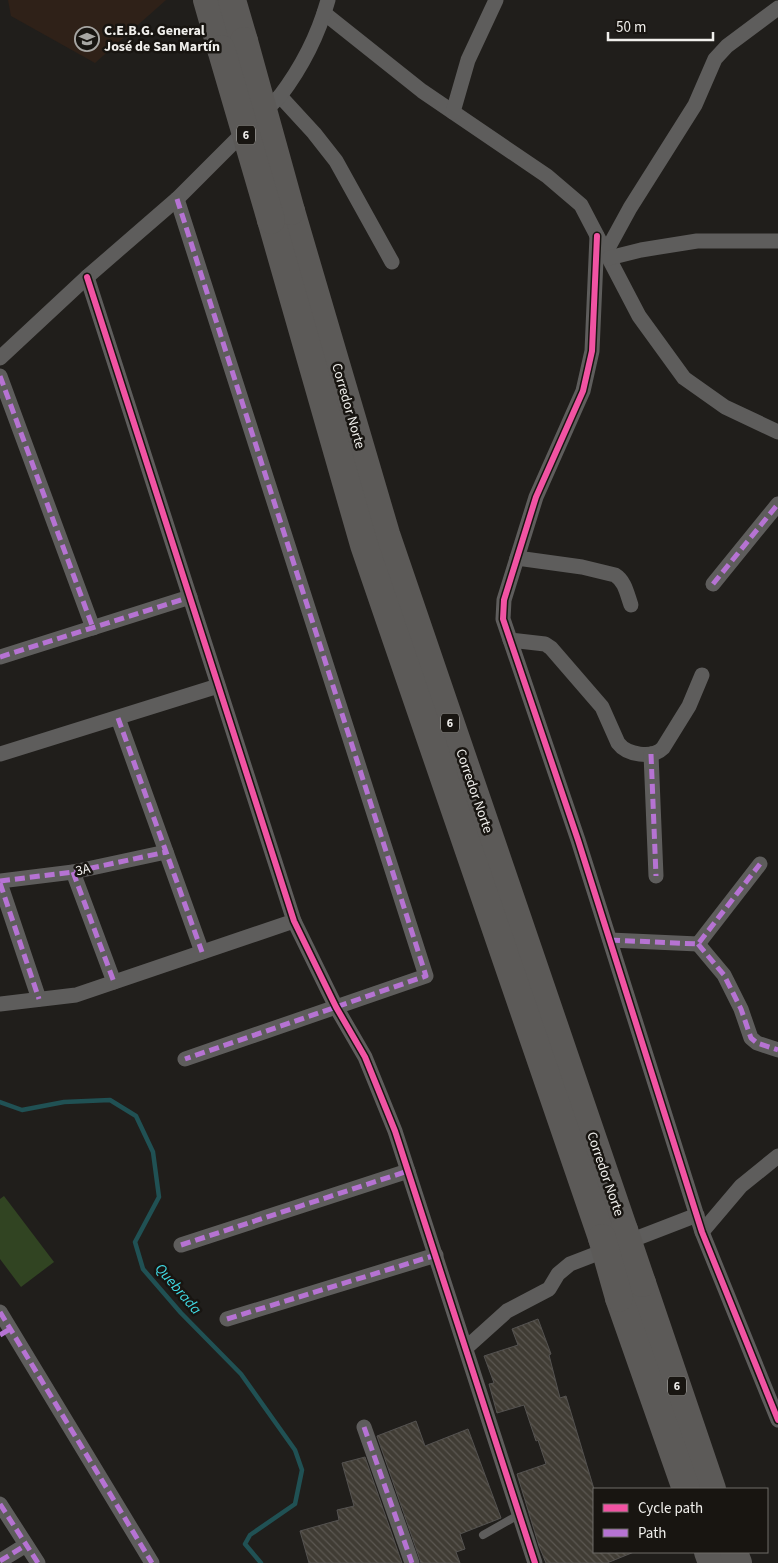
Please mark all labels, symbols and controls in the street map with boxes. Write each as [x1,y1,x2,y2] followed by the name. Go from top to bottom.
[608,10,713,42] scale bar
[616,17,646,38] text: 50 m
[104,21,220,57] place label: C.E.B.G. General José de San Martín
[74,26,100,52] school or university icon: C.E.B.G. General José de San Martín
[237,126,255,144] road number: 6
[326,361,370,451] street label: Corredor Norte
[441,714,459,732] road number: 6
[450,746,498,836] street label: Corredor Norte
[74,859,93,881] street label: 3A
[581,1129,629,1219] street label: Corredor Norte
[150,1259,206,1319] water label: Quebrada
[668,1376,686,1395] road number: 6
[593,1488,768,1553] legend
[638,1498,703,1519] text: Cycle path
[638,1523,666,1544] text: Path

